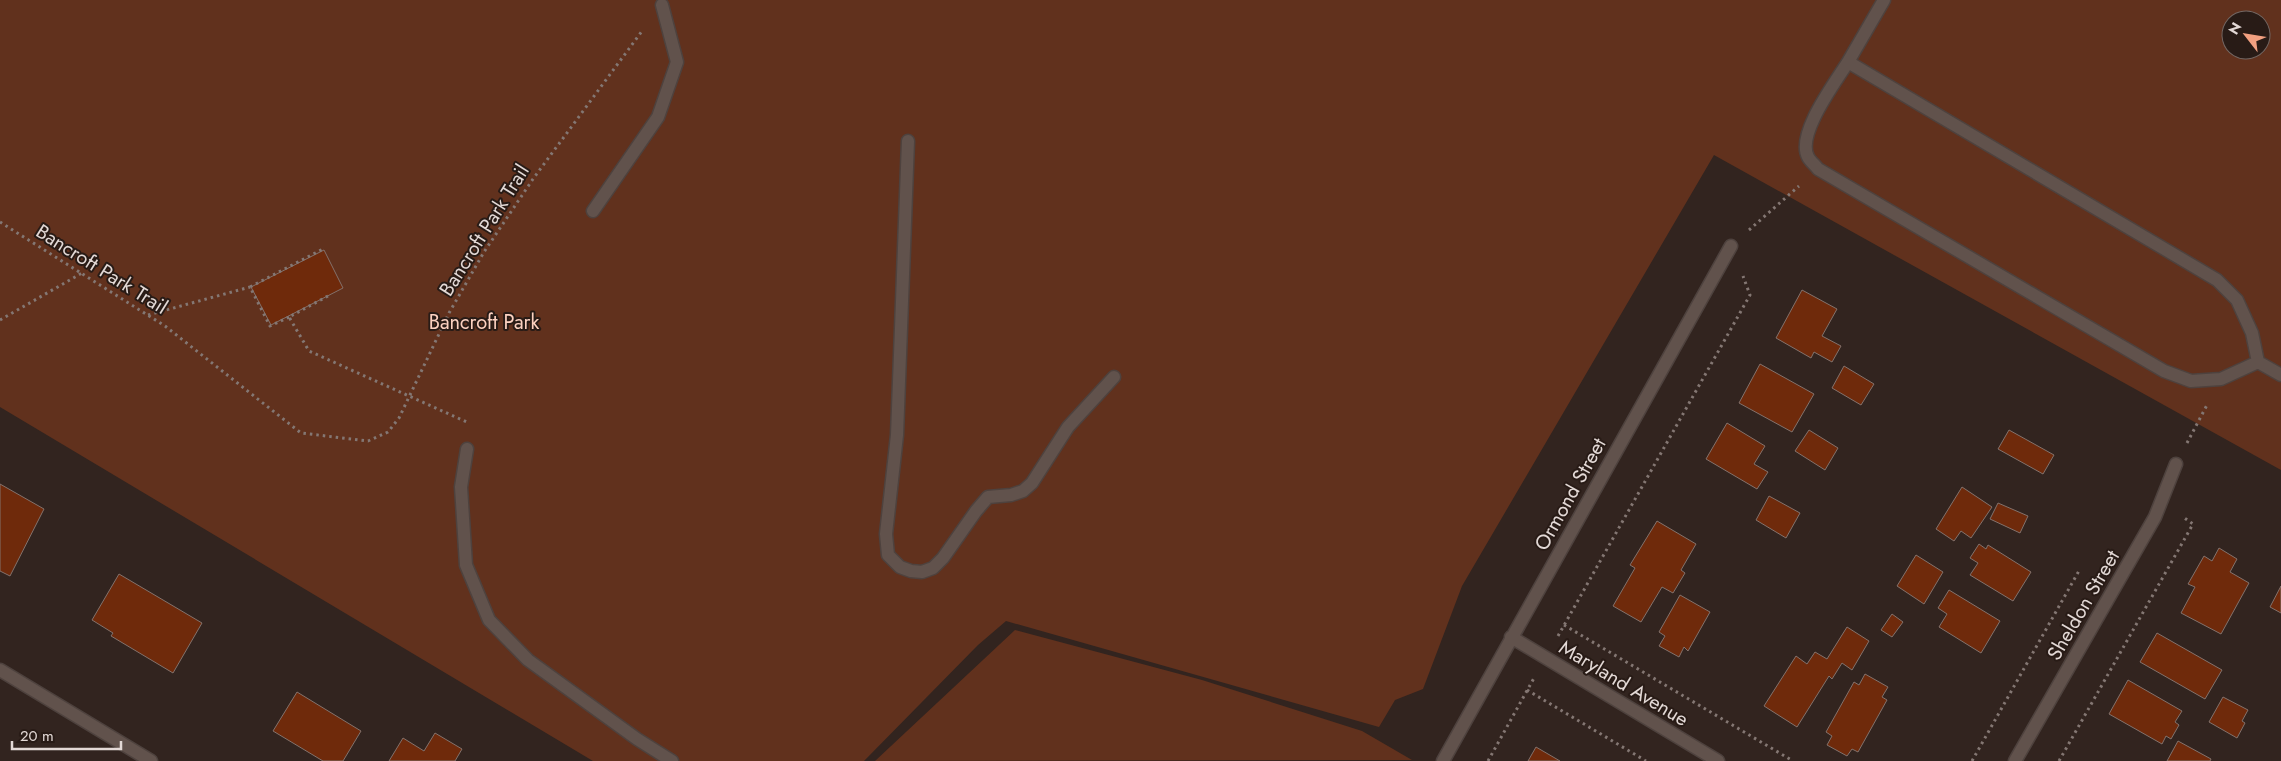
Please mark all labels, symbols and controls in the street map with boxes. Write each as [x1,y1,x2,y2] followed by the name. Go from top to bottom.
[2221,10,2271,60] north arrow
[2223,18,2246,38] text: N
[432,159,537,302] street label: Bancroft Park Trail
[30,217,173,322] street label: Bancroft Park Trail
[429,308,539,337] park label: Bancroft Park
[1528,432,1613,556] street label: Ormond Street
[2040,545,2127,666] street label: Sheldon Street
[1553,633,1694,734] street label: Maryland Avenue
[12,718,121,750] scale bar
[20,725,54,747] text: 20 m

